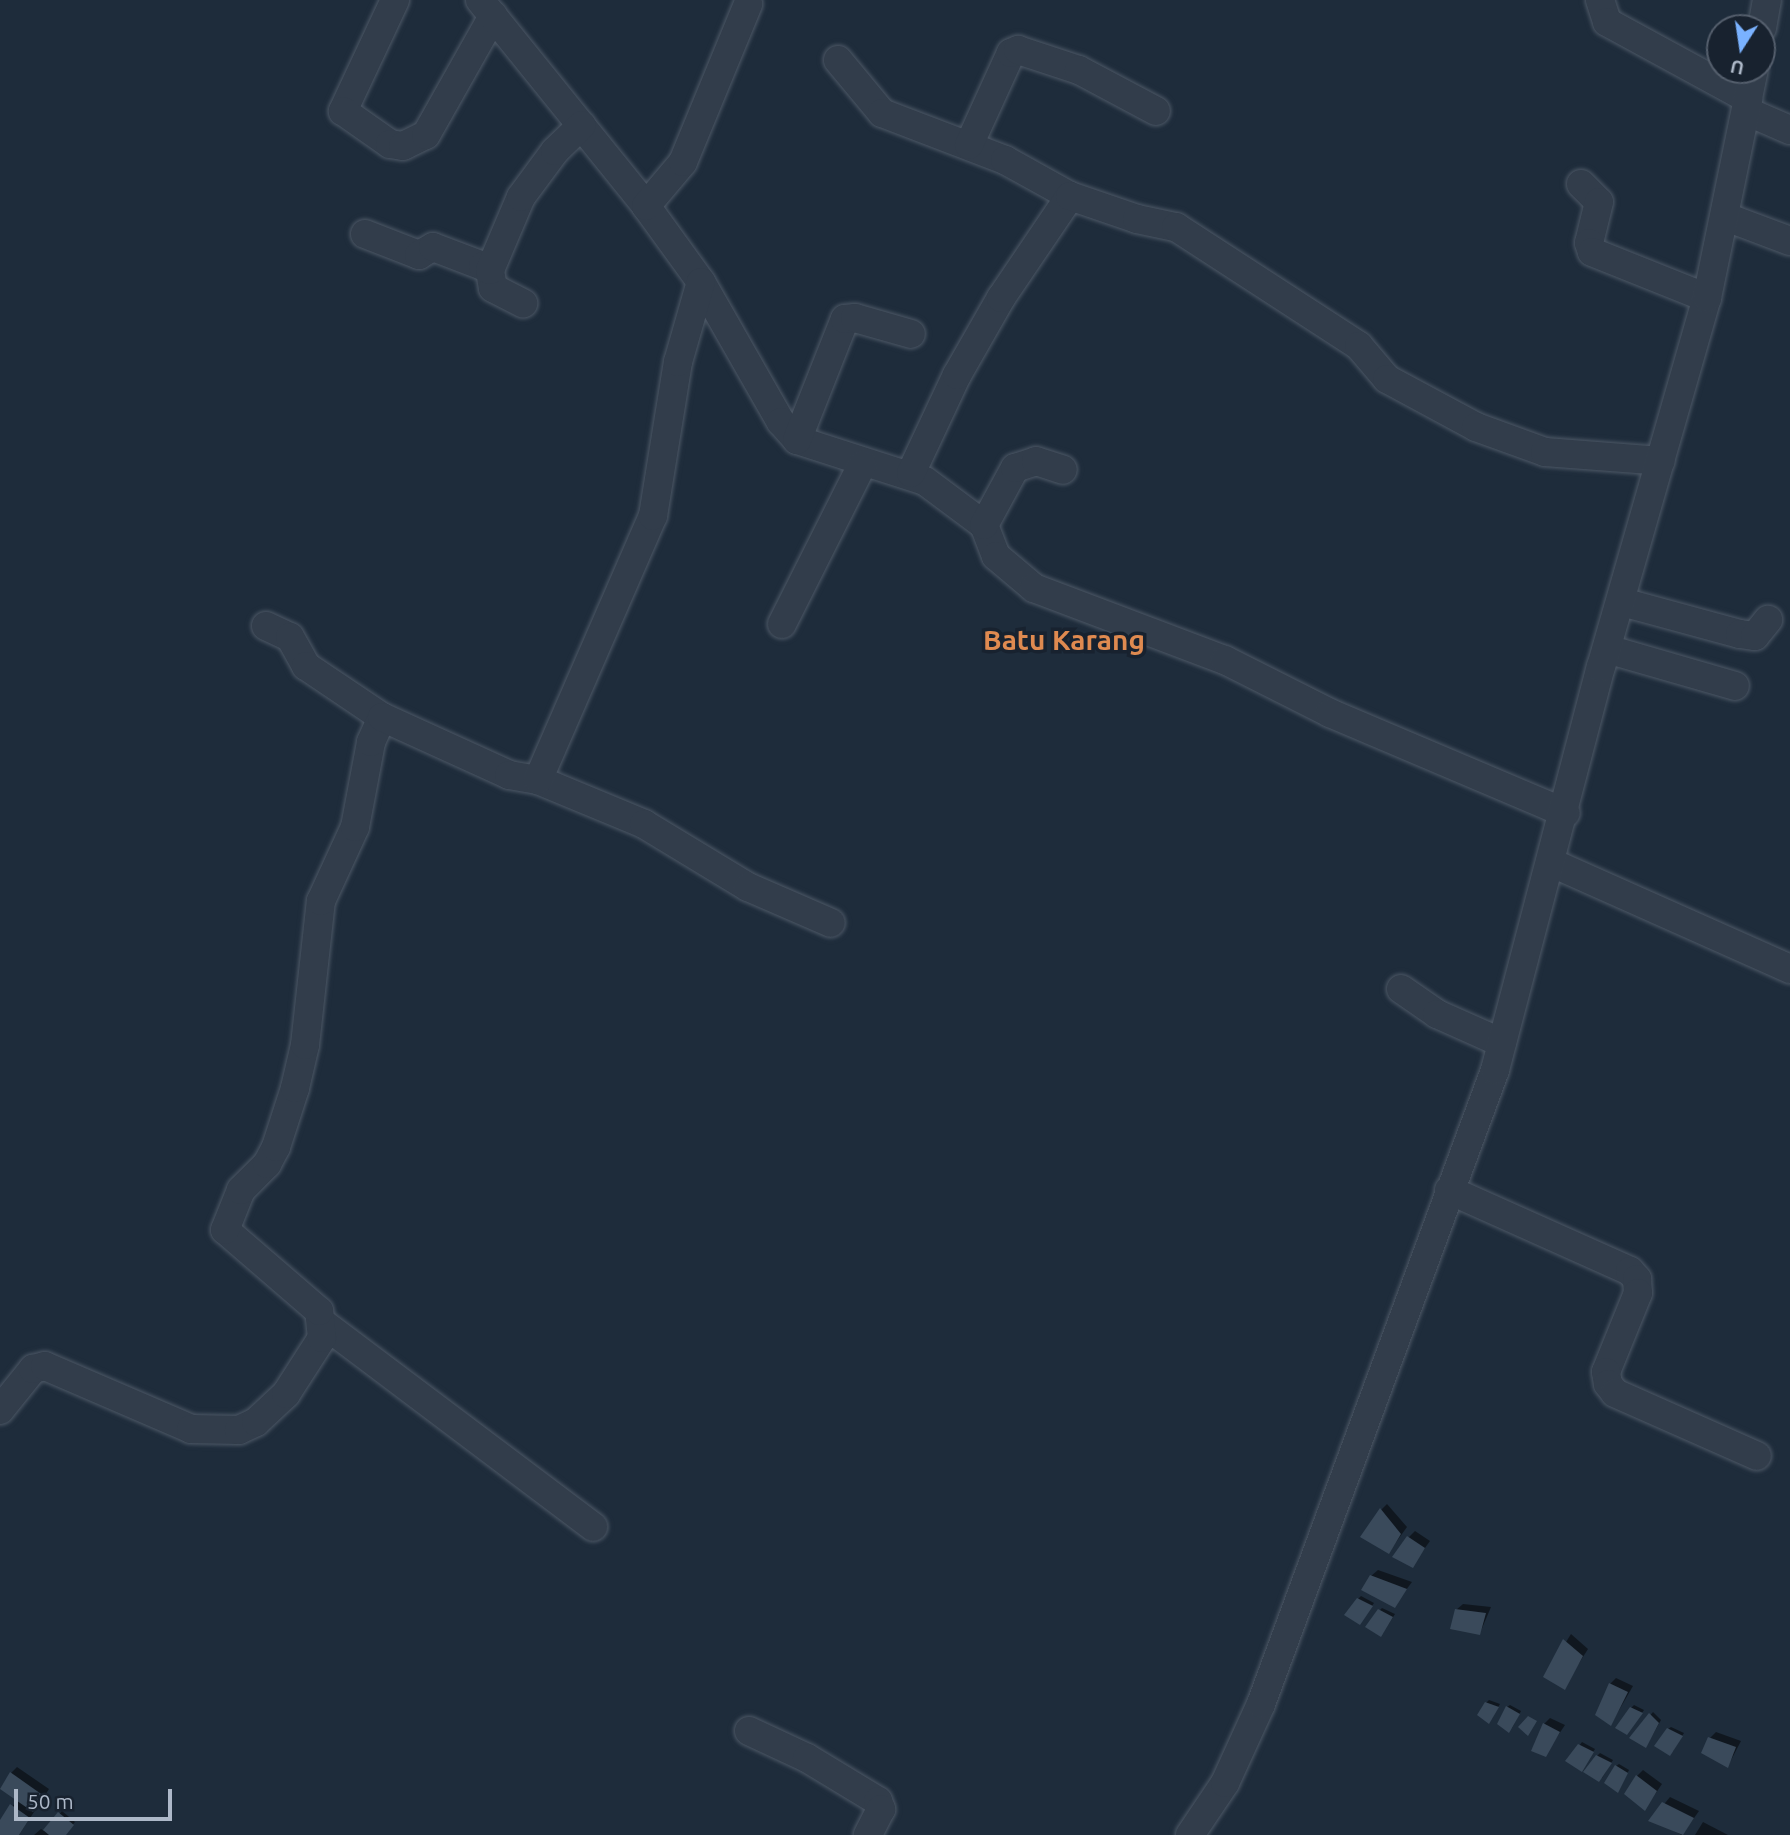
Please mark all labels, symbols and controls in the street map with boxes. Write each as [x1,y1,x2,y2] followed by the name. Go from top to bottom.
[1706,14,1776,84] north arrow
[1728,55,1746,80] text: U
[983,623,1145,657] district label: Batu Karang
[18,1776,175,1820] scale bar
[27,1789,74,1813] text: 50 m

